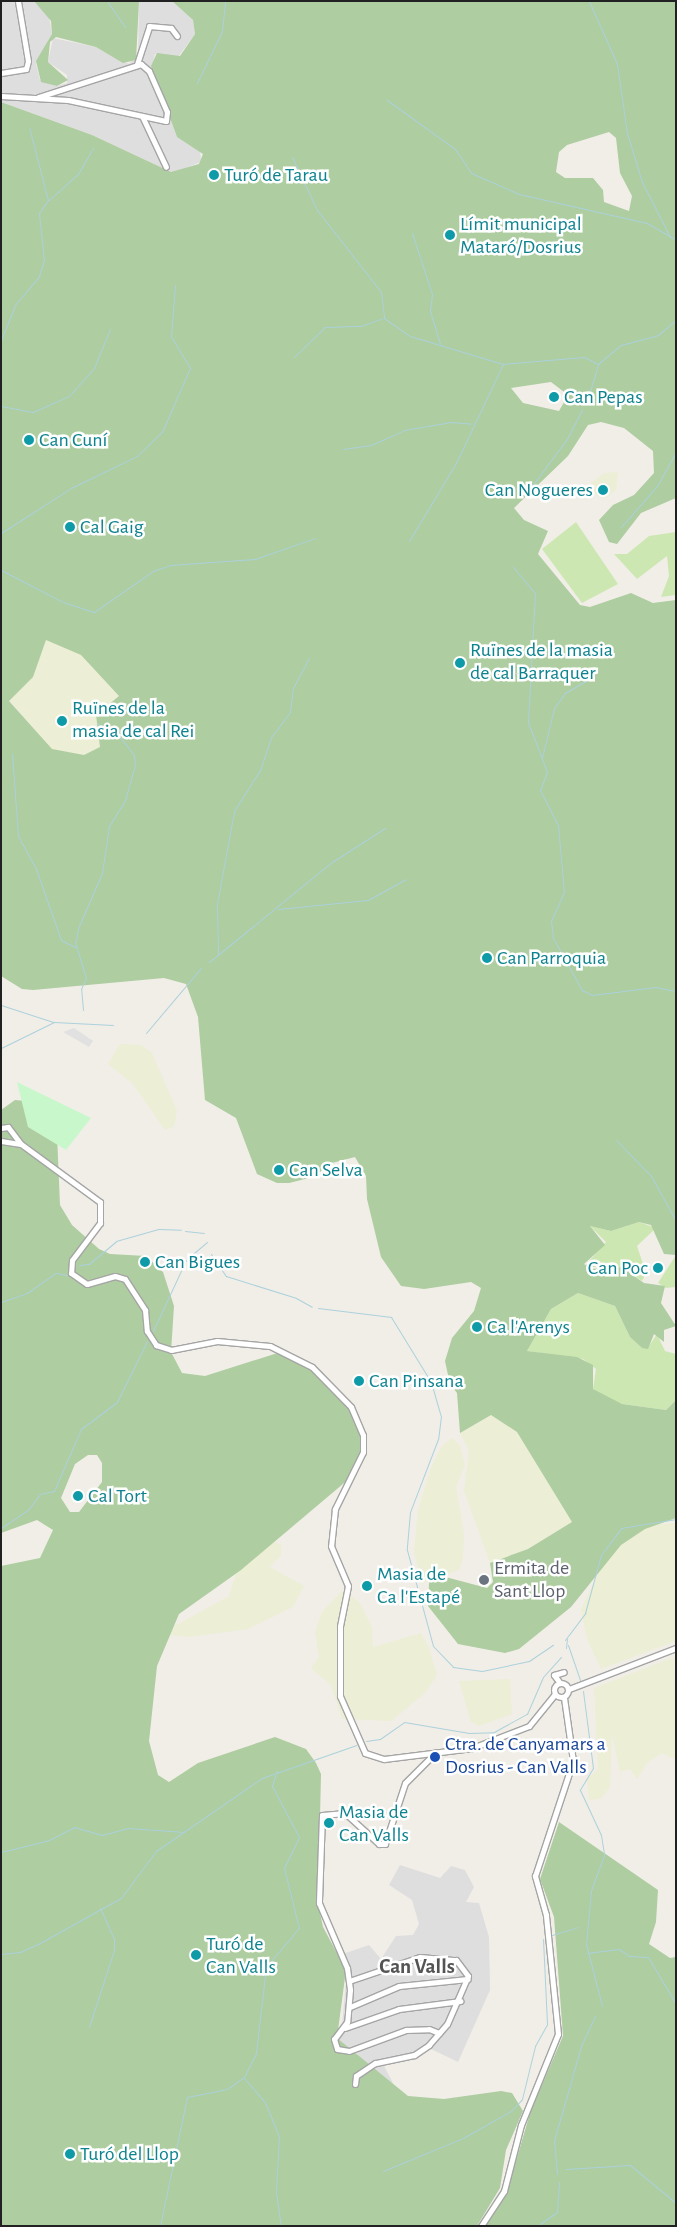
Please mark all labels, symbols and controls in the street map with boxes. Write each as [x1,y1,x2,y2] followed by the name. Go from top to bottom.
[224,163,328,187] place label: Turó de Tarau
[208,169,220,181] marker: Turó de Tarau
[460,212,582,259] place label: Límit municipal Mataró/Dosrius
[444,229,456,241] marker: Límit municipal Mataró/Dosrius
[564,385,643,409] place label: Can Pepas
[548,391,560,403] marker: Can Pepas
[39,428,107,452] place label: Can Cuní
[23,434,35,446] marker: Can Cuní
[485,478,593,502] place label: Can Nogueres
[597,484,609,496] marker: Can Nogueres
[80,515,143,539] place label: Cal Gaig
[64,521,76,533] marker: Cal Gaig
[470,639,613,686] place label: Ruïnes de la masia de cal Barraquer
[454,657,466,669] marker: Ruïnes de la masia de cal Barraquer
[72,697,194,744] place label: Ruïnes de la masia de cal Rei
[56,715,68,727] marker: Ruïnes de la masia de cal Rei
[497,946,606,970] place label: Can Parroquia
[481,952,493,964] marker: Can Parroquia
[289,1158,363,1182] place label: Can Selva
[273,1164,285,1176] marker: Can Selva
[155,1250,240,1274] place label: Can Bigues
[139,1256,151,1268] marker: Can Bigues
[588,1256,648,1280] place label: Can Poc
[652,1262,664,1274] marker: Can Poc
[487,1315,570,1339] place label: Ca l'Arenys
[471,1321,483,1333] marker: Ca l'Arenys
[369,1369,464,1393] place label: Can Pinsana
[353,1375,365,1387] marker: Can Pinsana
[88,1484,147,1508] place label: Cal Tort
[72,1490,84,1502] marker: Cal Tort
[494,1556,569,1603] place label: Ermita de Sant Llop
[377,1562,460,1609] place label: Masia de Ca l'Estapé
[478,1574,490,1586] marker: Ermita de Sant Llop
[361,1580,373,1592] marker: Masia de Ca l'Estapé
[445,1733,606,1780] place label: Ctra. de Canyamars a Dosrius - Can Valls
[429,1751,441,1763] marker: Ctra. de Canyamars a Dosrius - Can Valls
[339,1800,409,1847] place label: Masia de Can Valls
[323,1817,335,1829] marker: Masia de Can Valls
[206,1932,276,1979] place label: Turó de Can Valls
[190,1949,202,1961] marker: Turó de Can Valls
[379,1954,455,1980] district label: Can Valls
[80,2142,179,2166] place label: Turó del Llop
[64,2148,76,2160] marker: Turó del Llop

